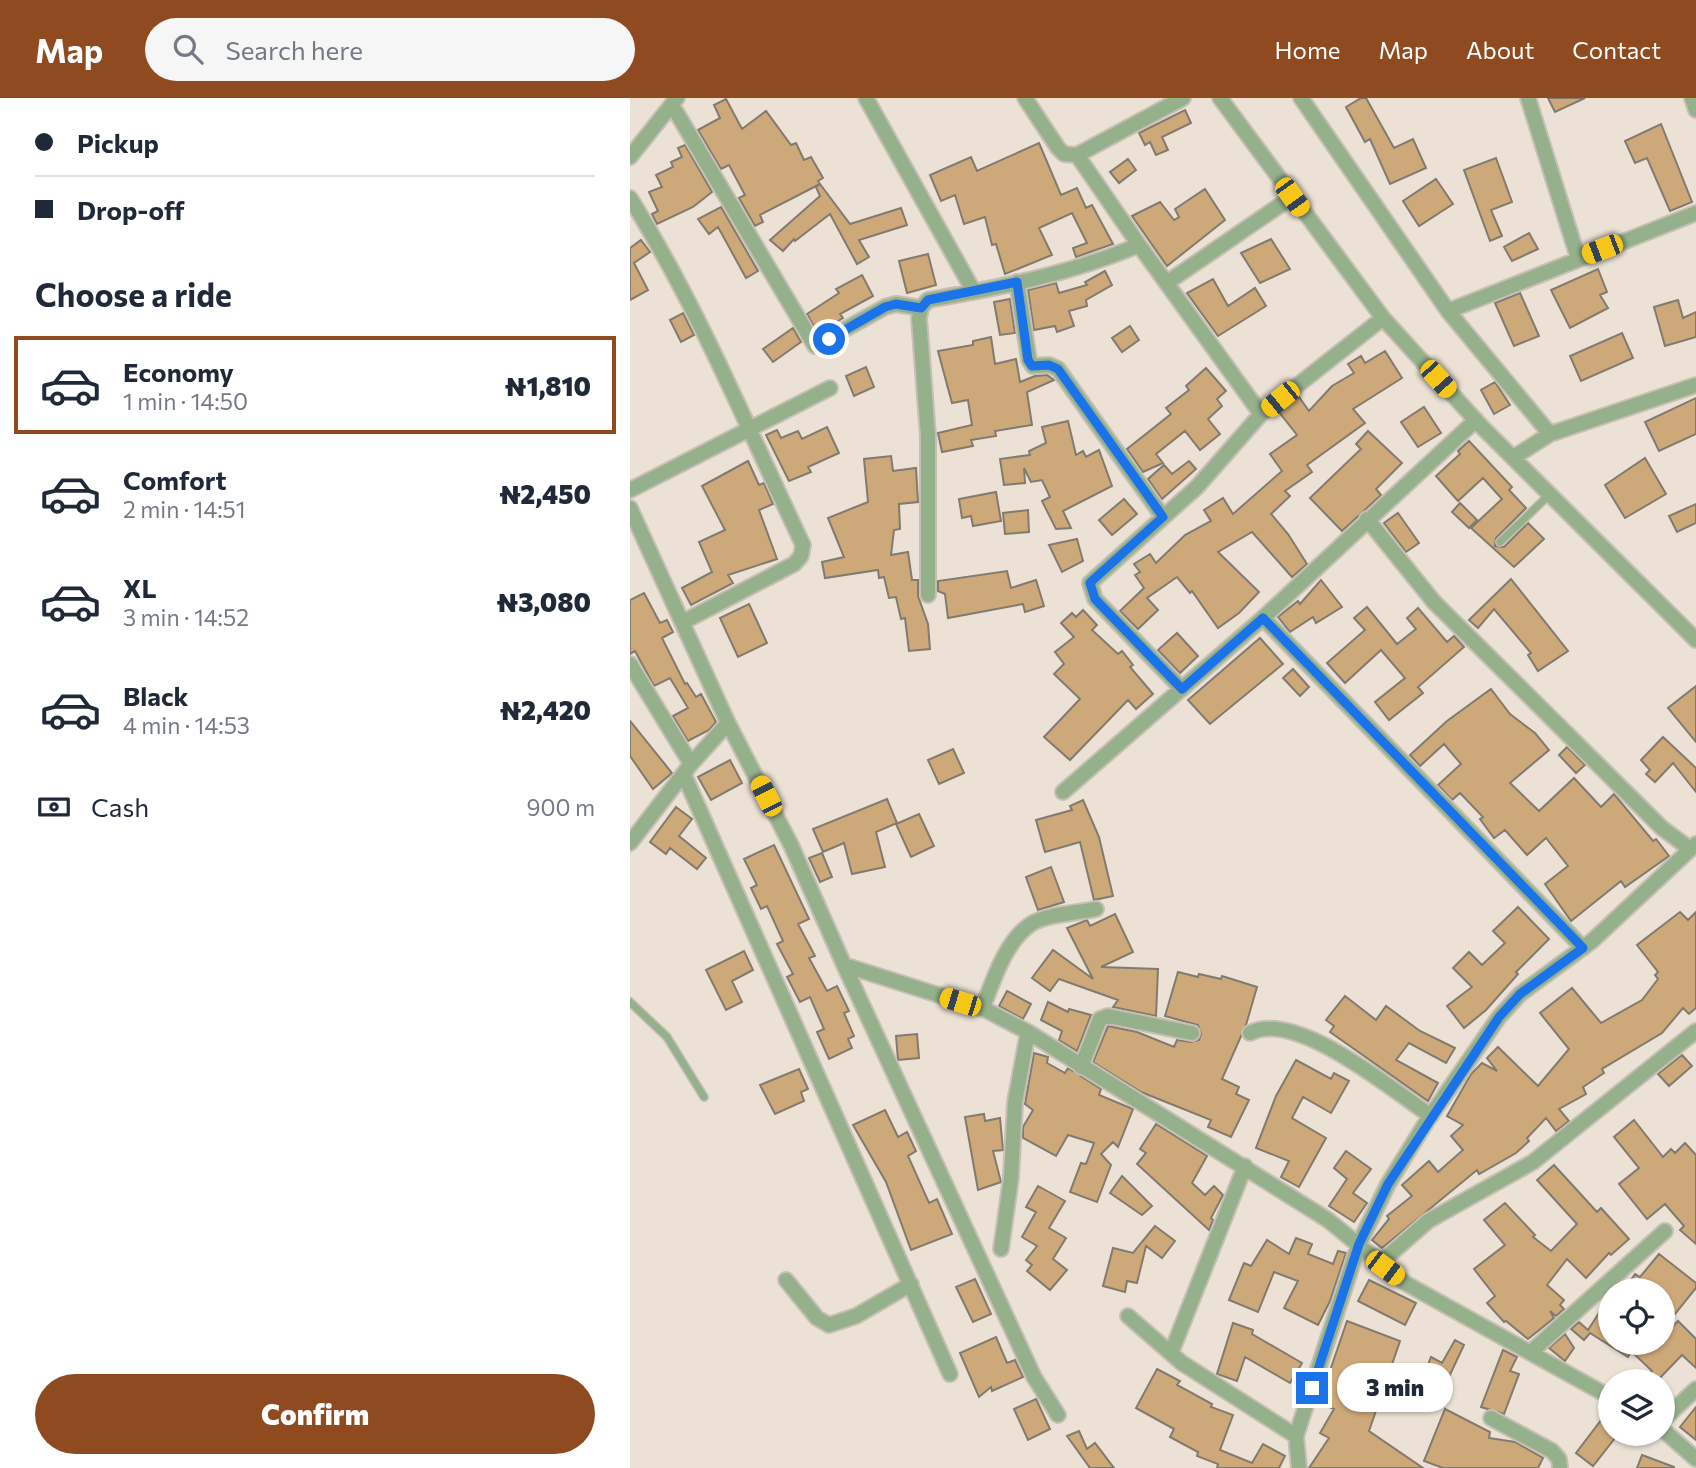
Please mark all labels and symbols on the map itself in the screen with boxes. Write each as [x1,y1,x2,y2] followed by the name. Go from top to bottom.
[1272,174,1313,220] car
[1579,232,1626,266] car
[813,323,845,355] route start
[1417,356,1460,402] car
[1258,378,1303,420] car
[748,773,785,819] car
[937,986,984,1018] car
[1362,1247,1409,1289] car
[1336,1364,1452,1412] callout: 3 min
[1296,1372,1328,1404] route end

